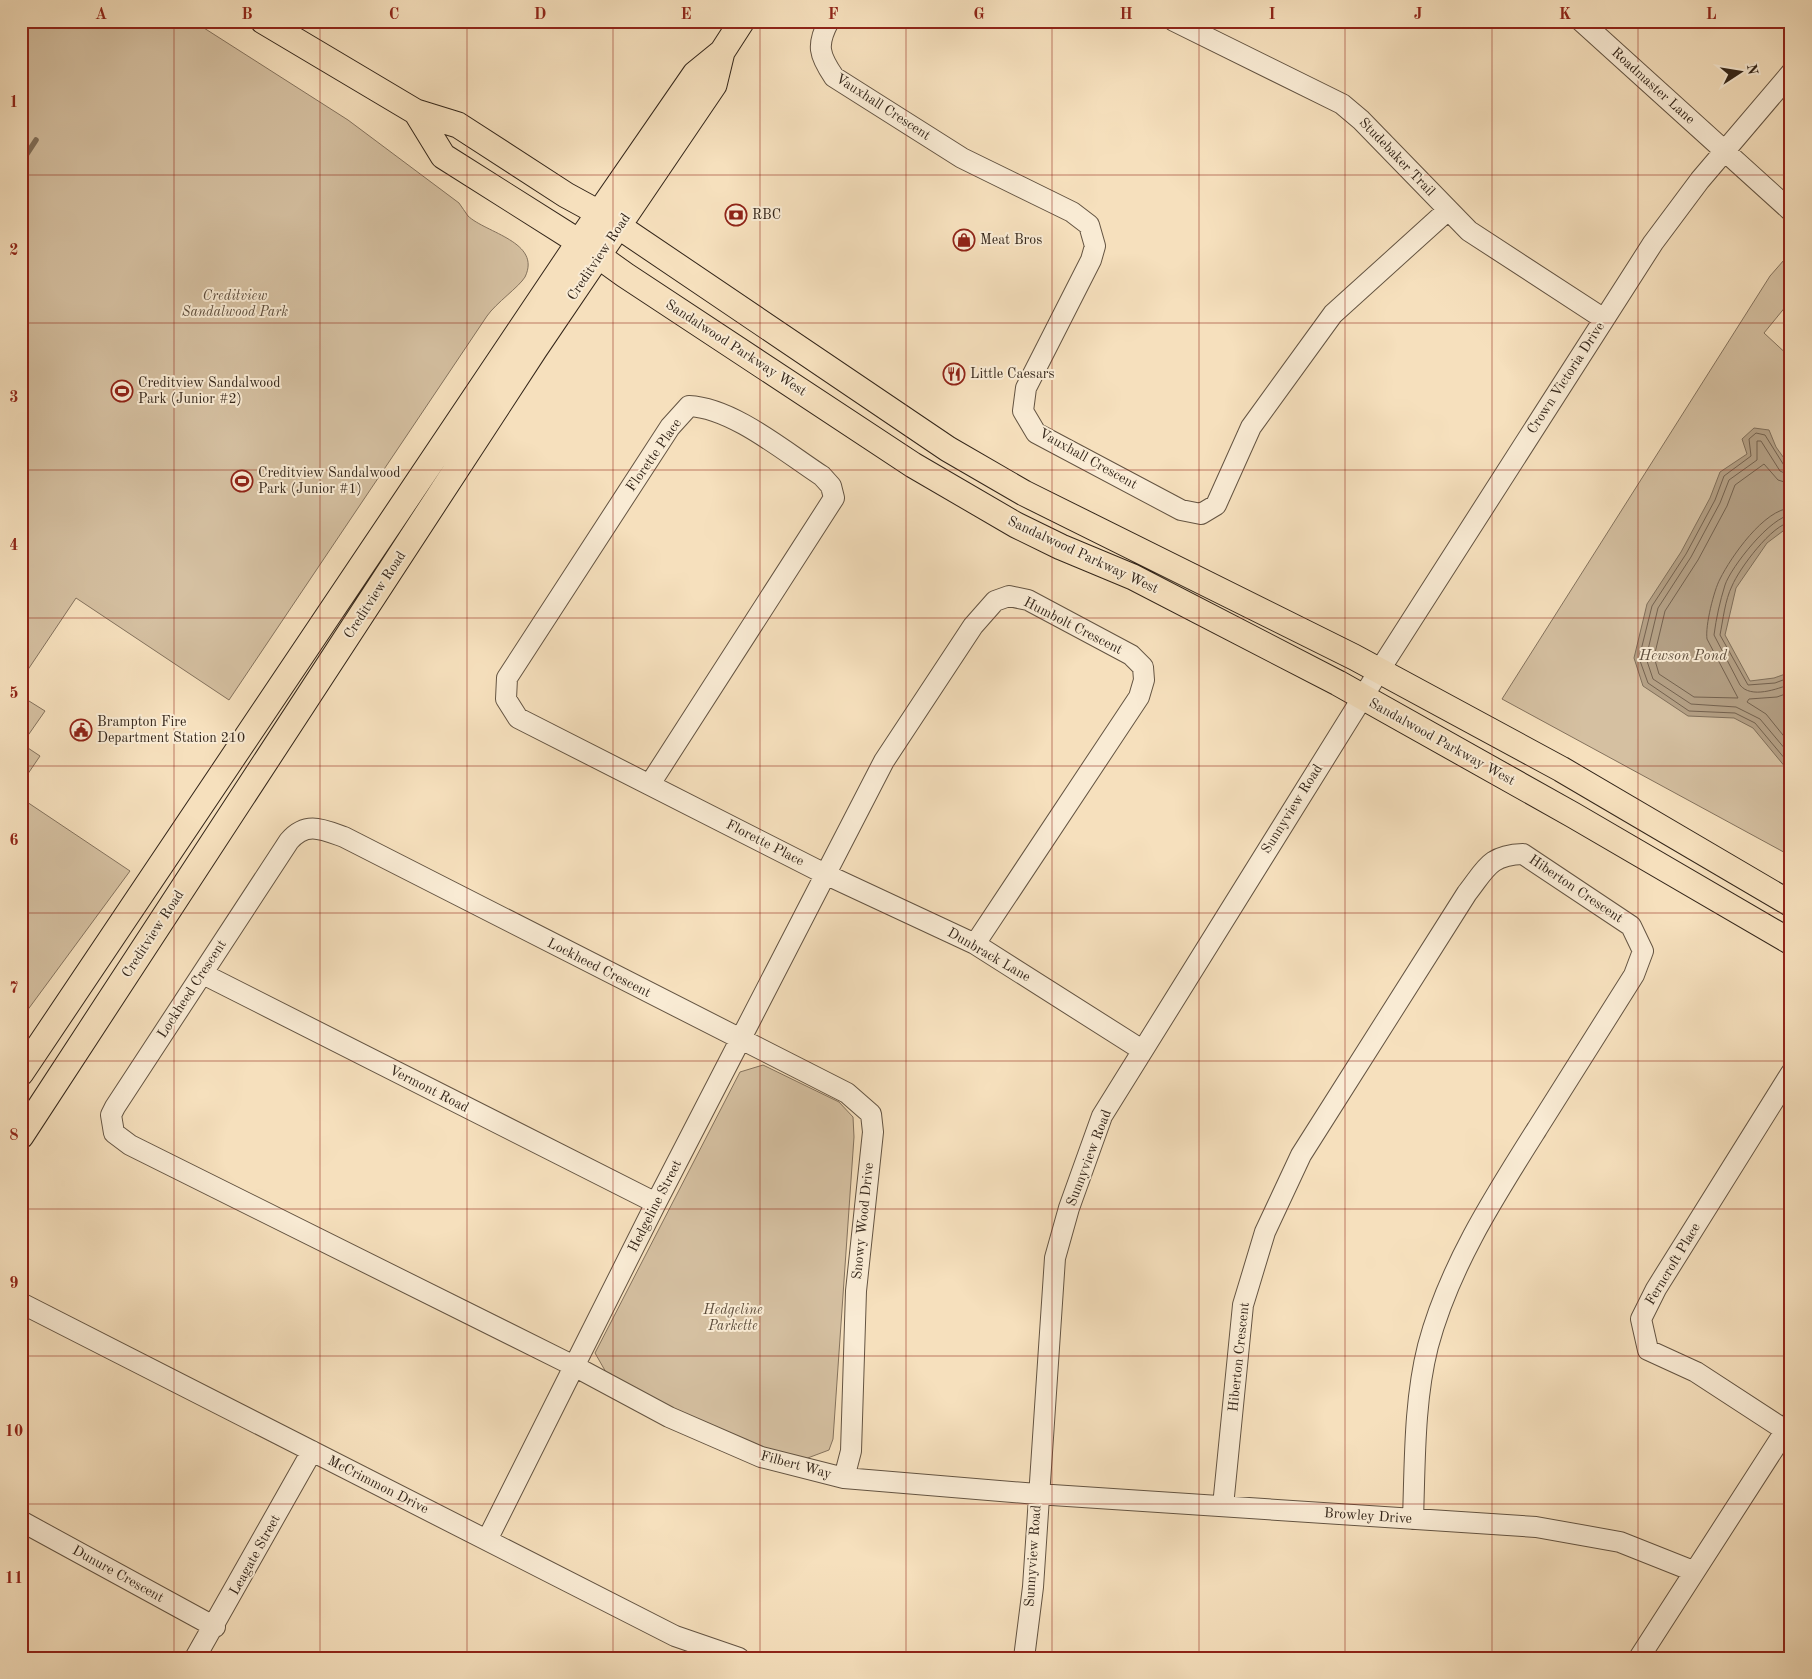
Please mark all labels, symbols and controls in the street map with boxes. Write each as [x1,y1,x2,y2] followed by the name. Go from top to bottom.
[95,7,107,23] text: A
[241,7,253,23] text: B
[389,7,399,23] text: C
[534,7,546,23] text: D
[680,7,692,23] text: E
[828,7,839,23] text: F
[973,7,985,23] text: G
[1119,7,1133,23] text: H
[1268,7,1276,23] text: I
[1414,7,1423,23] text: J
[1559,7,1571,23] text: K
[1706,7,1717,23] text: L
[1609,45,1697,127] street label: Roadmaster Lane
[1714,48,1764,98] north arrow
[1744,63,1760,76] text: N
[833,71,933,143] street label: Vauxhall Crescent
[9,95,19,111] text: 1
[1356,115,1438,199] street label: Studebaker Trail
[724,203,748,227] bank icon: RBC
[752,208,781,222] place label: RBC
[565,211,633,303] street label: Creditview Road
[952,228,976,252] shop icon: Meat Bros
[980,233,1042,247] place label: Meat Bros
[9,243,19,259] text: 2
[182,289,288,319] park label: Creditview Sandalwood Park
[663,297,809,399] street label: Sandalwood Parkway West
[1525,320,1607,436] street label: Crown Victoria Drive
[942,362,966,386] restaurant icon: Little Caesars
[970,367,1055,381] place label: Little Caesars
[138,376,281,406] place label: Creditview Sandalwood Park (Junior #2)
[110,379,134,403] sports icon: Creditview Sandalwood Park (Junior #2)
[9,390,19,406] text: 3
[624,416,684,494] street label: Florette Place
[1036,426,1140,492] street label: Vauxhall Crescent
[258,466,401,496] place label: Creditview Sandalwood Park (Junior #1)
[230,469,254,493] sports icon: Creditview Sandalwood Park (Junior #1)
[1005,514,1161,596] street label: Sandalwood Parkway West
[9,538,19,554] text: 4
[342,549,408,641] street label: Creditview Road
[1021,595,1125,657] street label: Humbolt Crescent
[1638,649,1728,664] water label: Hewson Pond
[9,686,19,702] text: 5
[1367,696,1518,788] street label: Sandalwood Parkway West
[97,715,245,745] place label: Brampton Fire Department Station 210
[69,718,93,742] public building icon: Brampton Fire Department Station 210
[1259,762,1325,856] street label: Sunnyview Road
[724,817,806,869] street label: Florette Place
[9,833,19,849] text: 6
[1526,852,1626,926] street label: Hiberton Crescent
[120,888,186,980] street label: Creditview Road
[945,926,1033,984] street label: Dunbrack Lane
[545,936,653,1000] street label: Lockheed Crescent
[155,937,229,1041] street label: Lockheed Crescent
[9,981,19,997] text: 7
[387,1063,471,1115] street label: Vermont Road
[1064,1108,1114,1208] street label: Sunnyview Road
[9,1128,19,1144] text: 8
[626,1158,684,1254] street label: Hedgeline Street
[850,1162,876,1280] street label: Snowy Wood Drive
[1643,1220,1703,1308] street label: Ferncroft Place
[9,1276,19,1292] text: 9
[1226,1301,1252,1412] street label: Hiberton Crescent
[702,1303,763,1333] park label: Hedgeline Parkette
[5,1424,23,1440] text: 10
[759,1449,834,1481] street label: Filbert Way
[325,1454,431,1516] street label: McCrimmon Drive
[1022,1504,1044,1608] street label: Sunnyview Road
[1324,1506,1412,1526] street label: Browley Drive
[227,1512,283,1598] street label: Leagate Street
[70,1543,166,1605] street label: Dunure Crescent
[5,1571,23,1587] text: 11

